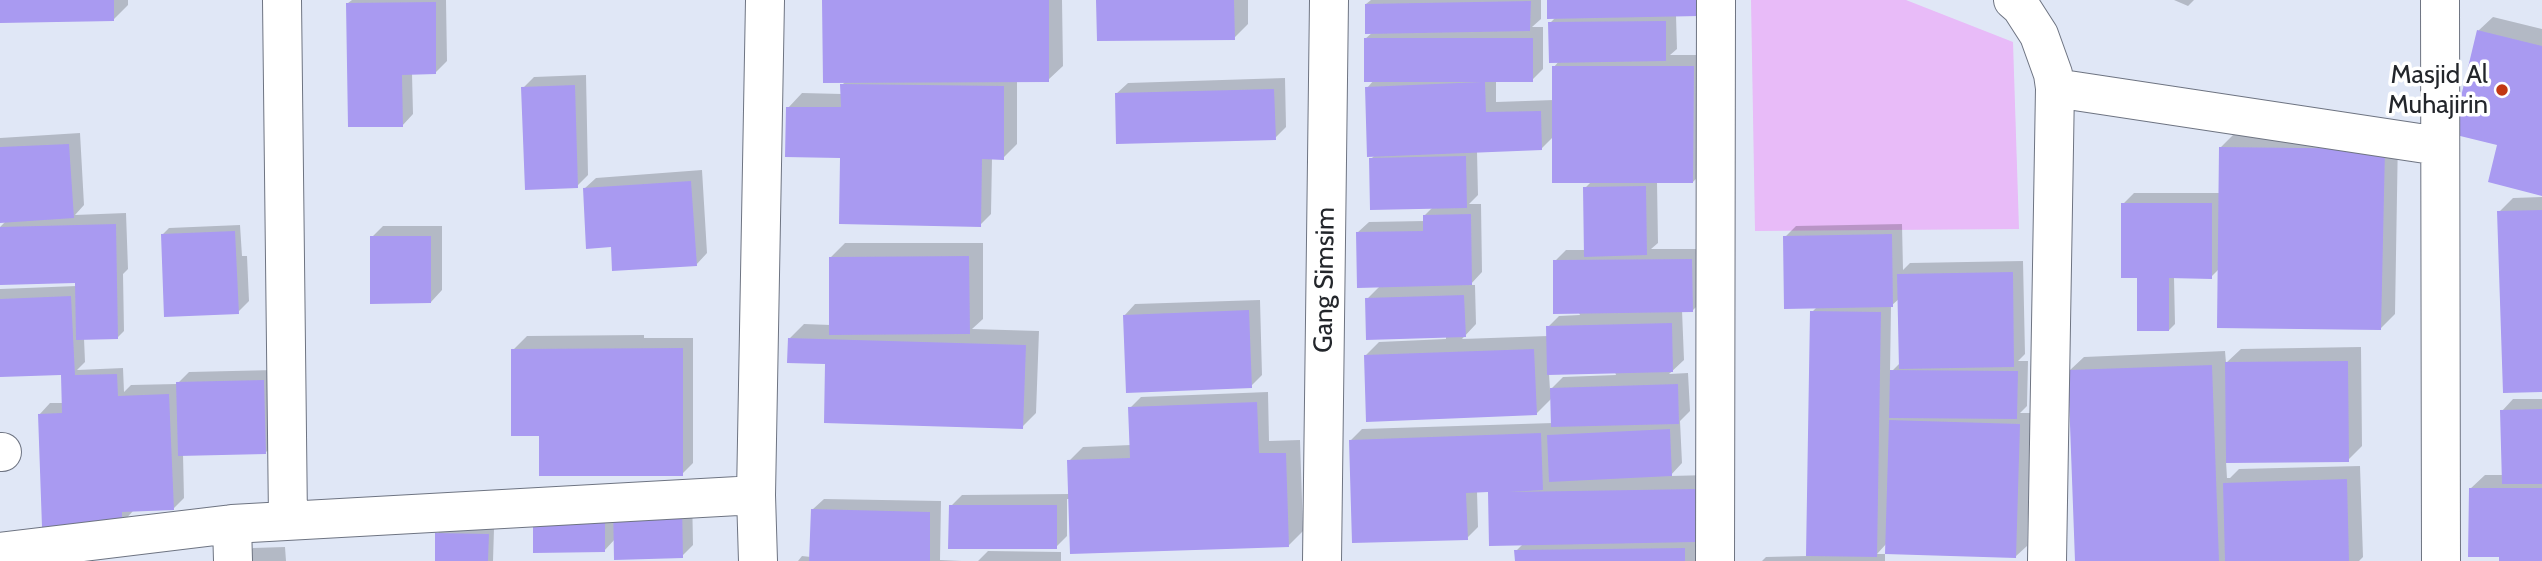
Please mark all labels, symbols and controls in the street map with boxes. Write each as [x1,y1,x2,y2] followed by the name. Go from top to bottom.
[2388,59,2488,120] place label: Masjid Al Muhajirin
[2494,82,2510,98] marker: Masjid Al Muhajirin
[1308,207,1342,353] street label: Gang Simsim

